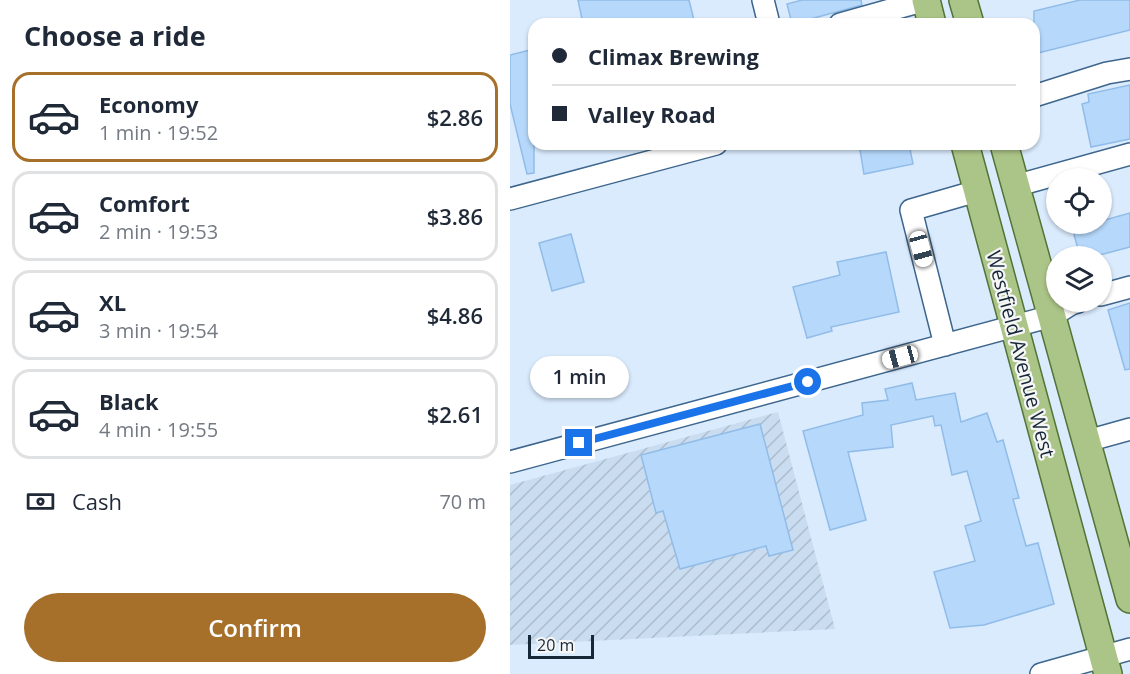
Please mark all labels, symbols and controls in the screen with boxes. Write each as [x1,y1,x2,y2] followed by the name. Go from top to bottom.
[24,17,206,54] text: Choose a ride
[588,41,759,71] text: Climax Brewing
[99,89,198,119] text: Economy
[27,90,81,144] icon: car
[588,99,716,129] text: Valley Road
[427,102,483,132] text: $2.86
[99,119,218,146] text: 1 min · 19:52
[1046,168,1112,312] map controls
[1046,168,1112,234] button: locate
[99,188,190,218] text: Comfort
[27,189,81,243] icon: car
[427,201,483,231] text: $3.86
[99,218,218,245] text: 2 min · 19:53
[908,229,934,269] car
[1046,246,1112,312] button: layers
[980,248,1062,460] street label: Westfield Avenue West
[99,287,126,317] text: XL
[27,288,81,342] icon: car
[427,300,483,330] text: $4.86
[99,317,218,344] text: 3 min · 19:54
[880,344,920,370] car
[530,356,628,398] callout: 1 min
[553,363,607,390] text: 1 min
[794,368,821,395] route start
[99,386,159,416] text: Black
[27,387,81,441] icon: car
[427,399,483,429] text: $2.61
[99,416,218,443] text: 4 min · 19:55
[565,429,592,456] route end
[24,485,57,518] icon: cash
[72,486,122,516] text: Cash
[439,488,486,515] text: 70 m
[24,593,486,662] button: Confirm
[528,632,594,660] scale bar
[537,634,574,656] text: 20 m

